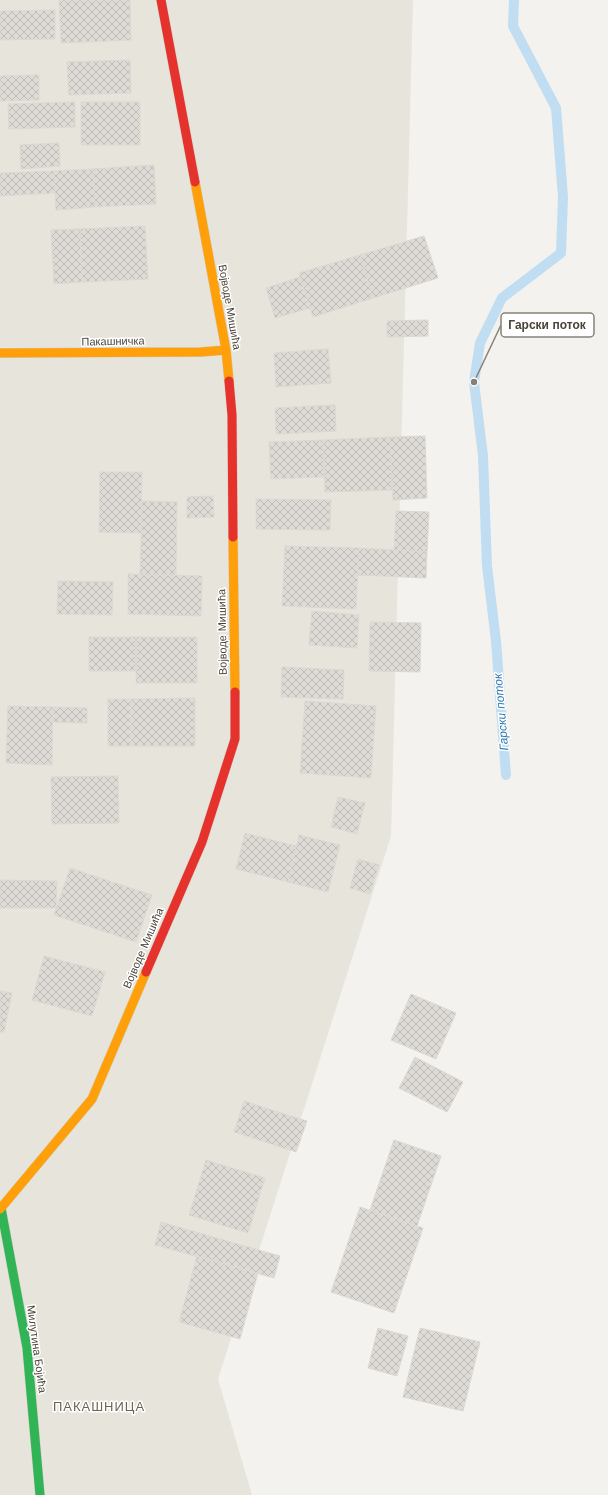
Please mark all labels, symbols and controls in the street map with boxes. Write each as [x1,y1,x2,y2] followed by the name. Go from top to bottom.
[216,263,244,352] street label: Војводе Мишића
[501,313,594,337] callout: Гарски поток
[508,318,587,332] text: Гарски поток
[81,334,146,349] street label: Пакашничка
[215,588,230,675] street label: Војводе Мишића
[491,672,511,751] water label: Гарски поток
[121,905,167,990] street label: Војводе Мишића
[24,1304,49,1395] street label: Милутина Бојића
[53,1399,145,1414] district label: ПАКАШНИЦА

